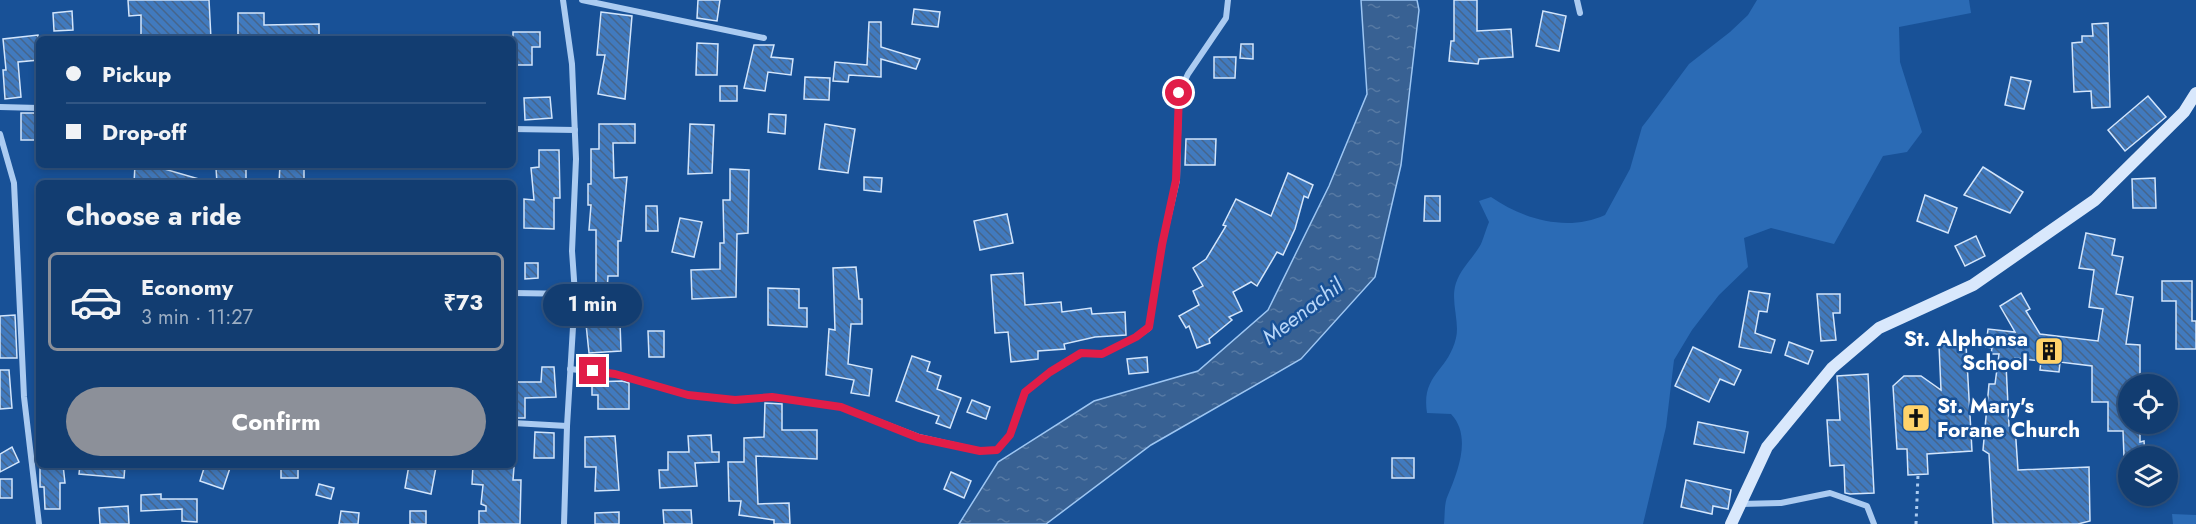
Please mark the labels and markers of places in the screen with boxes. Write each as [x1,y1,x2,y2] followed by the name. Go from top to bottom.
[1904,324,2028,378] place label: St. Alphonsa School
[2033,335,2065,367] building icon: St. Alphonsa School
[1937,391,2080,445] place label: St. Mary's Forane Church
[1900,402,1932,434] church icon: St. Mary's Forane Church

